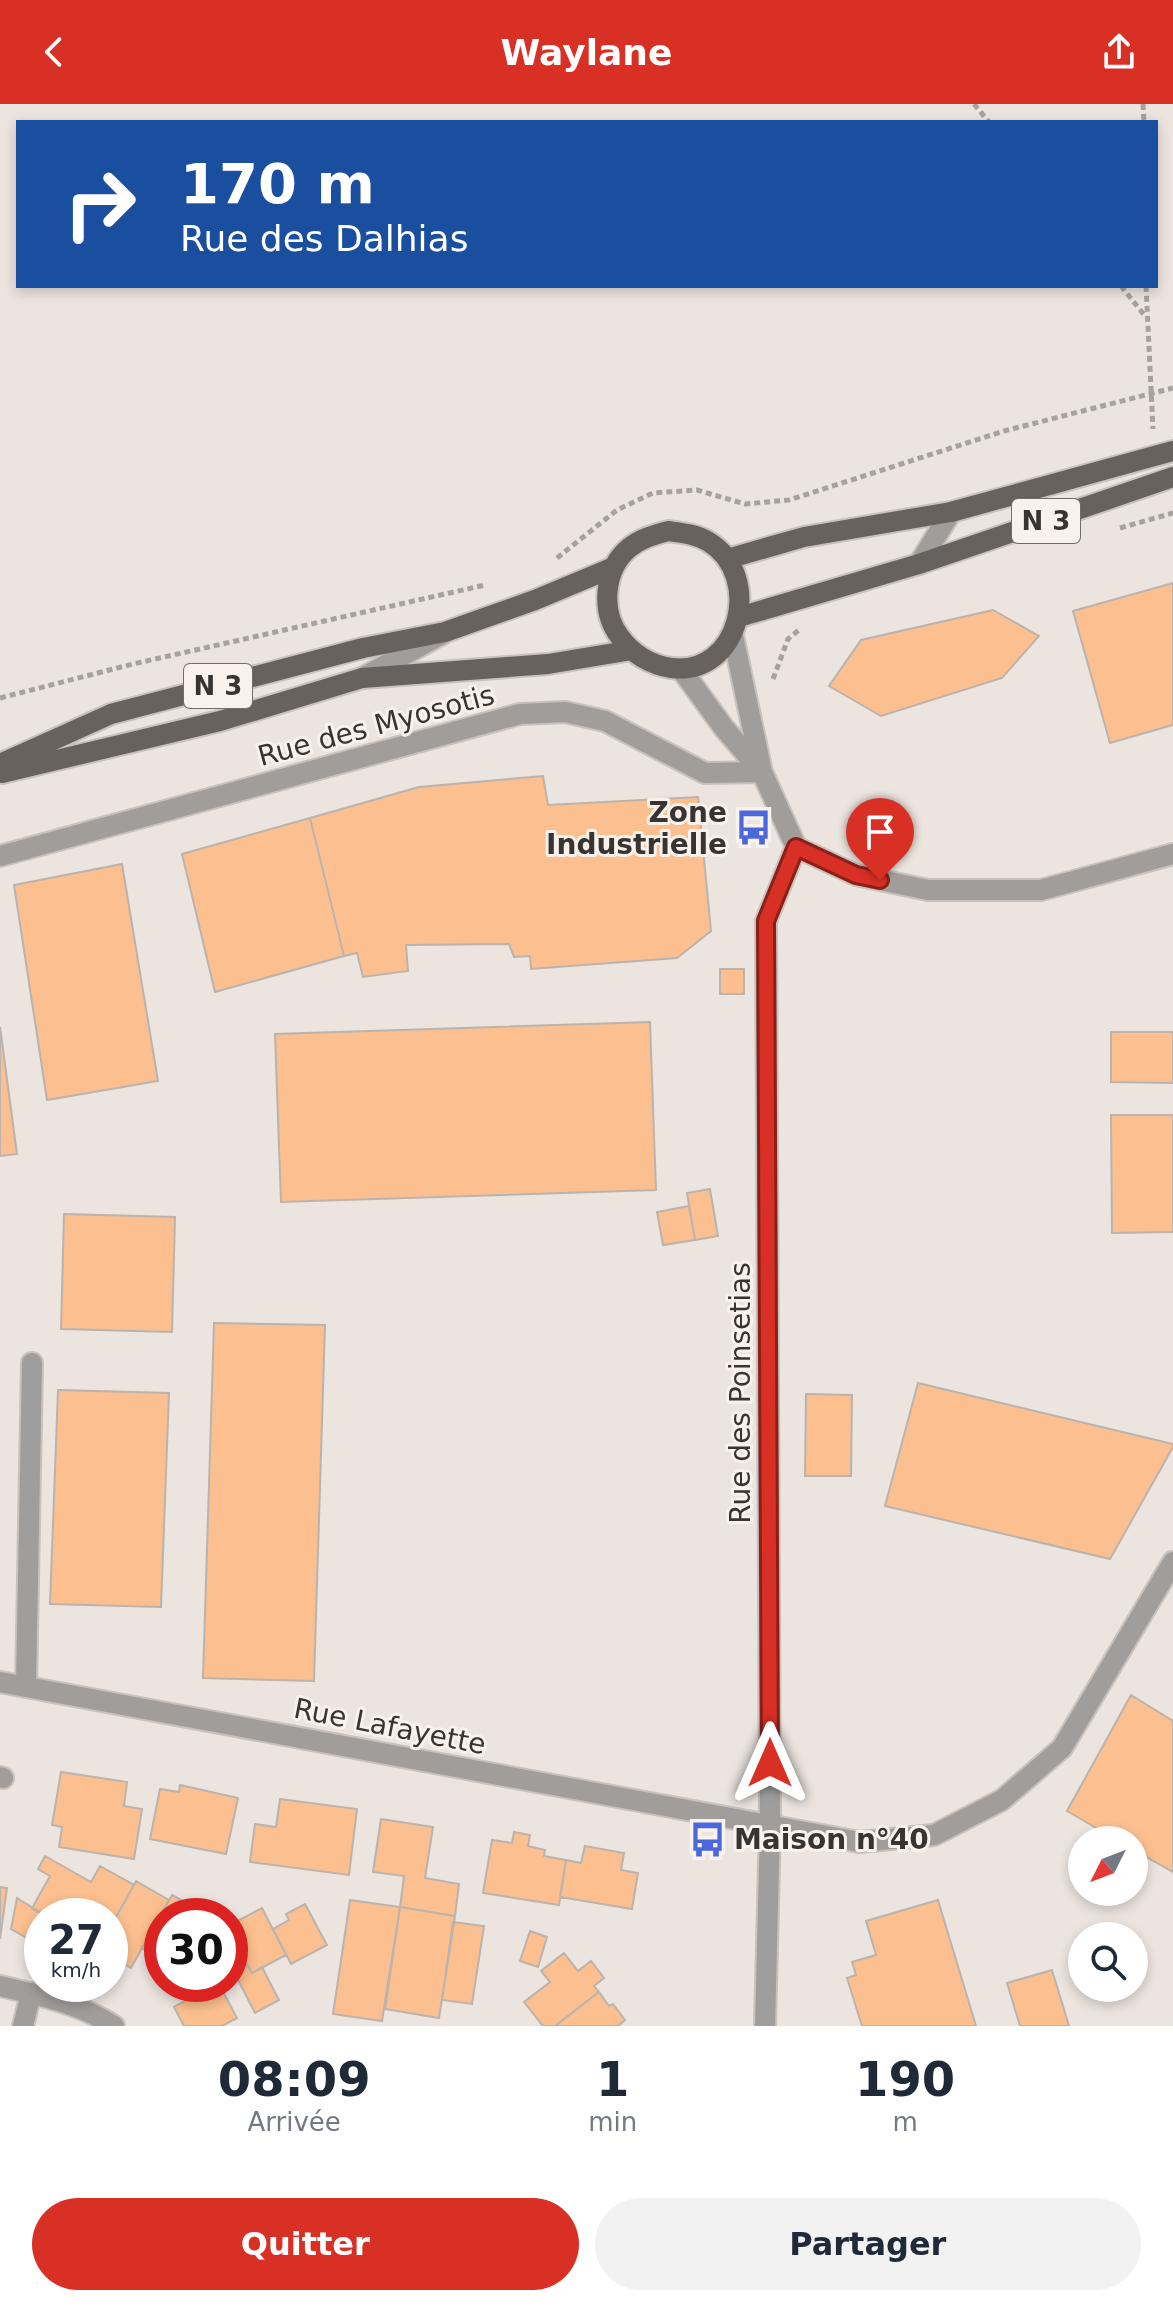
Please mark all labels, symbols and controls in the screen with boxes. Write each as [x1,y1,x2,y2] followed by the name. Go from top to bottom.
[32,30,76,74] icon: back
[1097,30,1141,74] icon: share
[501,32,672,73] text: Waylane
[180,151,375,216] text: 170 m
[48,152,152,256] icon: right
[180,218,468,259] text: Rue des Dalhias
[1012,499,1080,543] road number: N 3
[184,664,252,708] road number: N 3
[254,678,498,773] street label: Rue des Myosotis
[546,796,727,861] place label: Zone Industrielle
[846,798,914,880] pin
[734,809,772,847] bus stop icon: Zone Industrielle
[858,810,902,854] icon: arrive
[724,1262,757,1524] street label: Rue des Poinsetias
[291,1692,489,1761] street label: Rue Lafayette
[728,1721,812,1805] position arrow
[689,1820,727,1858] bus stop icon: Maison n°40
[734,1823,929,1856] place label: Maison n°40
[1068,1826,1148,1906] north arrow
[1068,1826,1148,2002] map controls
[144,1898,248,2002] speed limit sign: 30
[48,1917,104,1963] text: 27
[1068,1922,1148,2002] button: search
[51,1958,101,1982] text: km/h
[218,2051,371,2107] text: 08:09
[596,2051,629,2107] text: 1
[855,2051,955,2107] text: 190
[247,2107,341,2137] text: Arrivée
[588,2107,637,2137] text: min
[892,2107,918,2137] text: m
[32,2198,579,2290] button: Quitter
[595,2198,1141,2290] button: Partager

